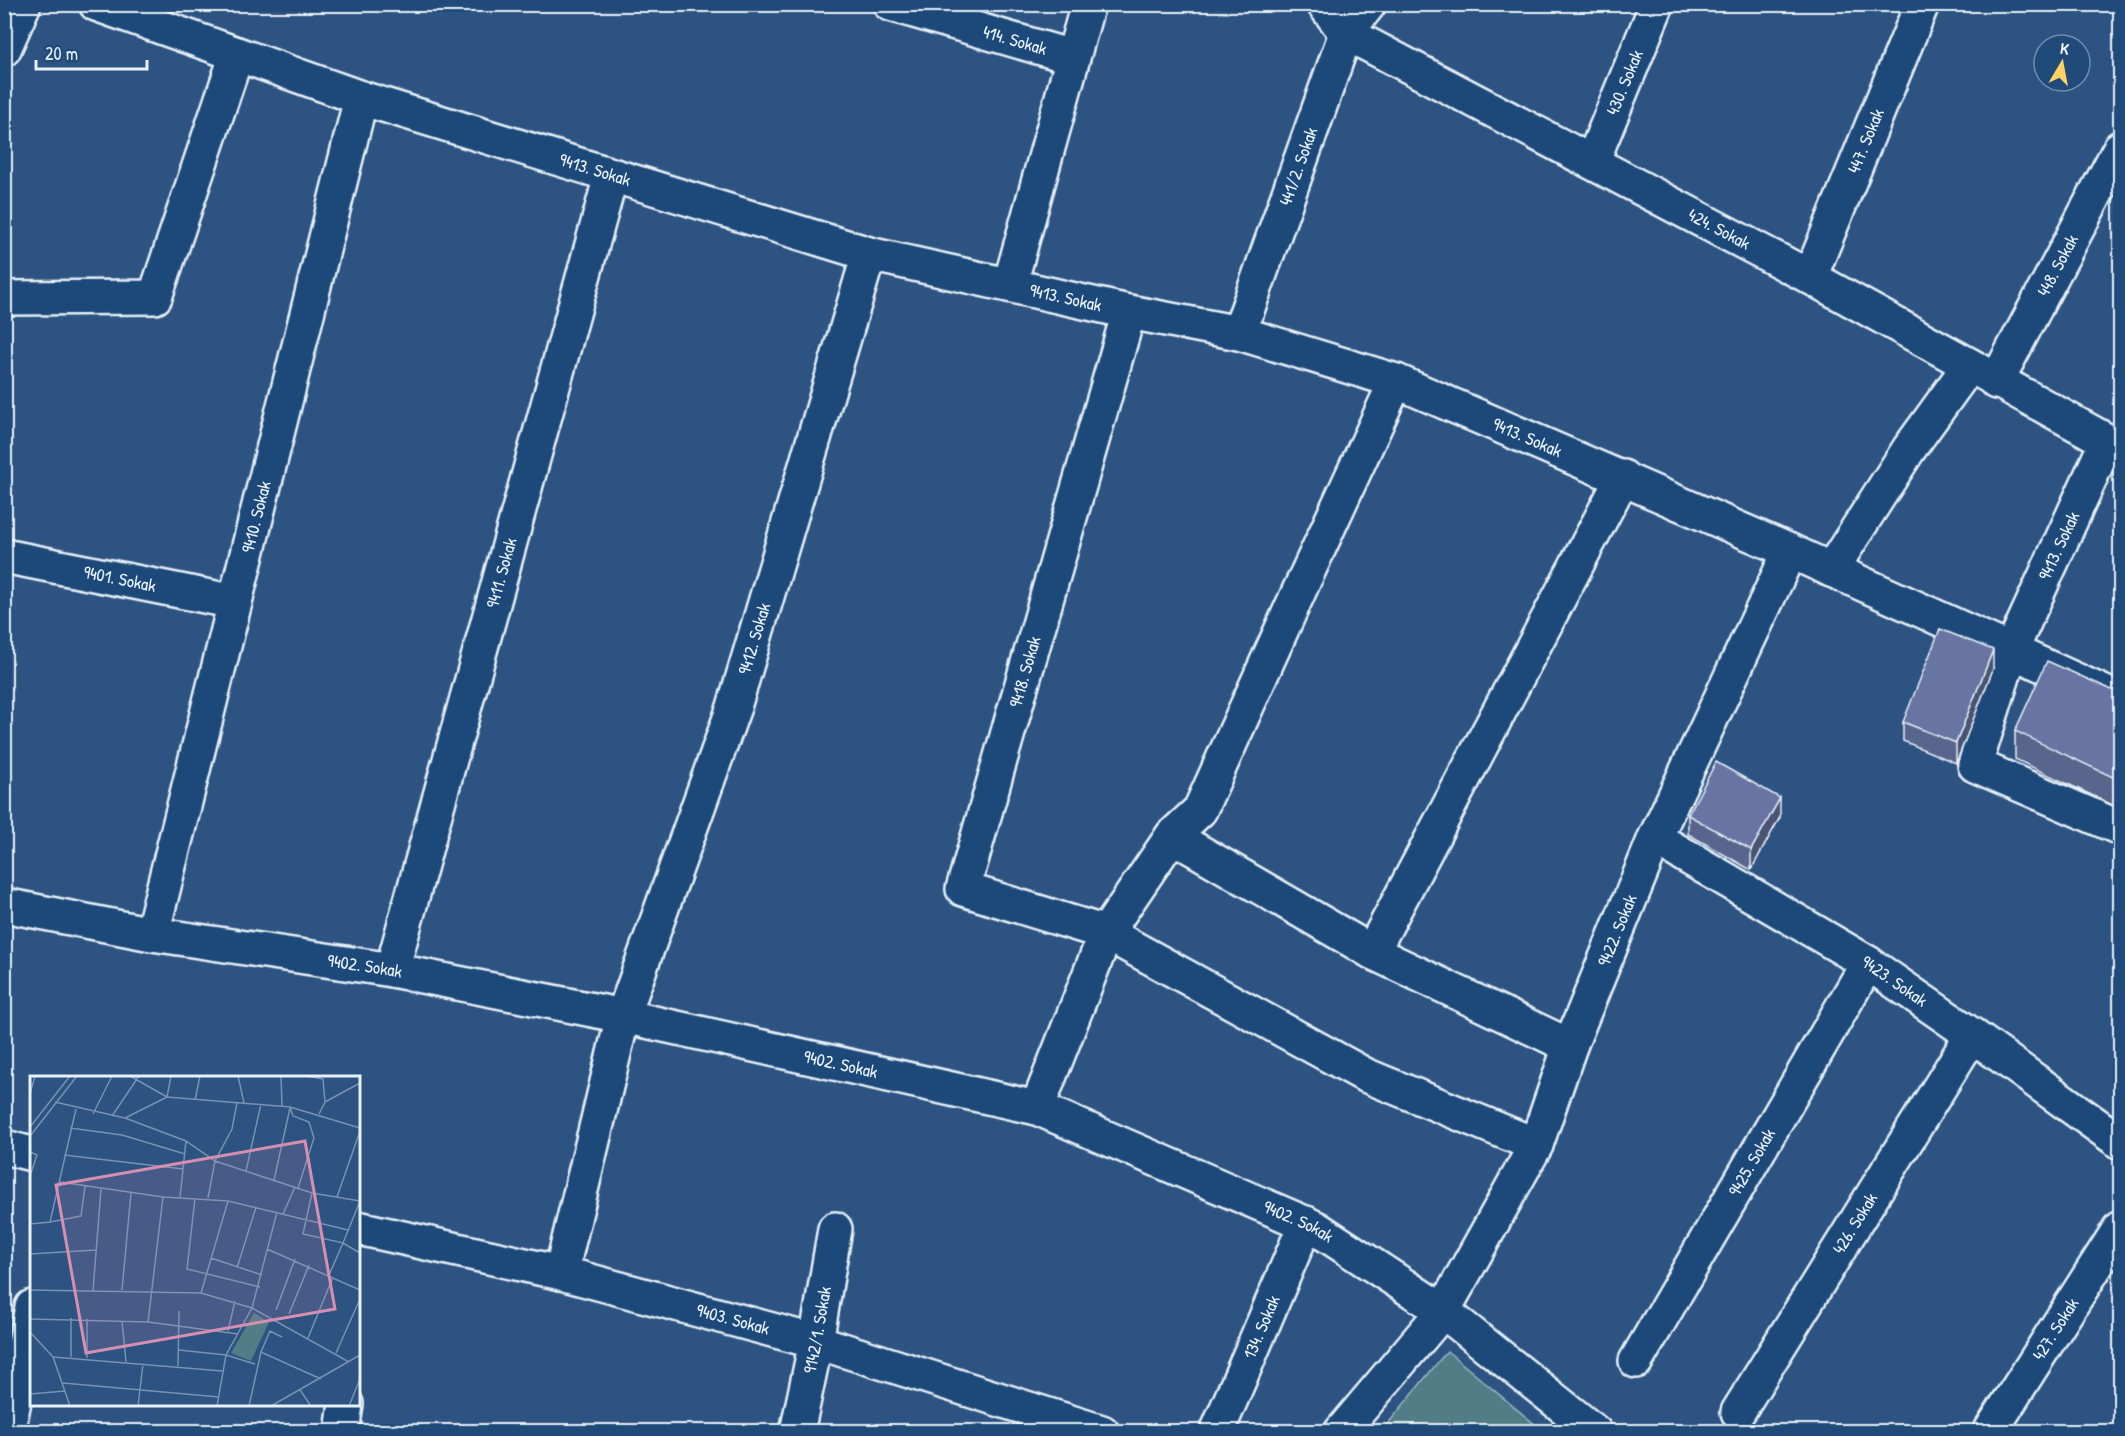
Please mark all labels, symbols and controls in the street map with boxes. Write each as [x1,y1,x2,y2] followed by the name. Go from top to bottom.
[980,19,1050,61] street label: 414. Sokak
[36,33,147,71] scale bar
[2032,33,2092,93] north arrow
[2059,37,2071,60] text: K
[45,41,78,66] text: 20 m
[1600,45,1649,119] street label: 430. Sokak
[1841,104,1890,177] street label: 447. Sokak
[1272,123,1324,209] street label: 441/2. Sokak
[556,147,634,192] street label: 9413. Sokak
[1684,202,1756,256] street label: 424. Sokak
[2031,229,2084,301] street label: 448. Sokak
[1027,277,1105,318] street label: 9413. Sokak
[1489,411,1567,463] street label: 9413. Sokak
[235,478,277,555] street label: 9410. Sokak
[2032,507,2086,584] street label: 9413. Sokak
[479,534,523,611] street label: 9411. Sokak
[81,559,159,598] street label: 9401. Sokak
[731,599,777,678] street label: 9412. Sokak
[1002,633,1047,710] street label: 9418. Sokak
[1591,890,1643,970] street label: 9422. Sokak
[326,947,405,984] street label: 9402. Sokak
[1857,949,1933,1013] street label: 9423. Sokak
[801,1043,881,1084] street label: 9402. Sokak
[30,1076,360,1406] inset map
[1722,1123,1781,1201] street label: 9425. Sokak
[1826,1187,1883,1259] street label: 426. Sokak
[1259,1194,1339,1249] street label: 9402. Sokak
[797,1284,837,1376] street label: 9142/1. Sokak
[1237,1291,1286,1363] street label: 134. Sokak
[2026,1292,2085,1365] street label: 427. Sokak
[694,1297,773,1341] street label: 9403. Sokak

